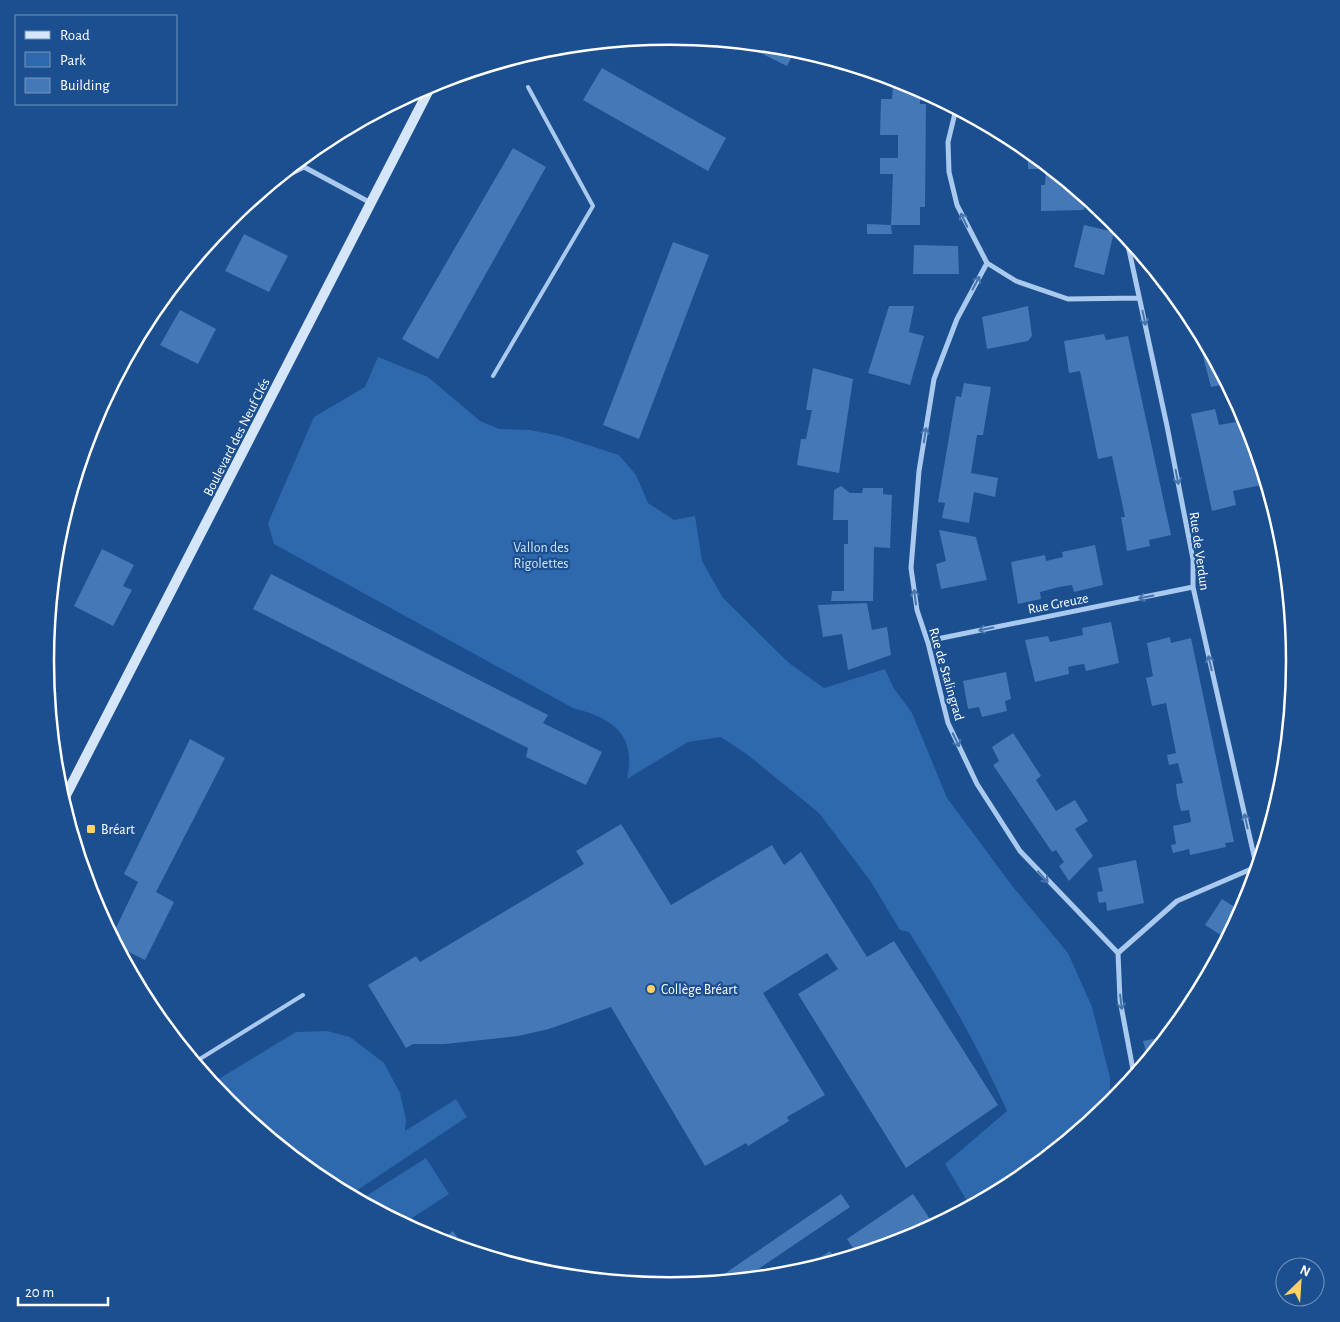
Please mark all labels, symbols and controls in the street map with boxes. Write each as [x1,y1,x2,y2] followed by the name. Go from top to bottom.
[15,15,178,105] legend
[60,28,90,43] text: Road
[60,53,86,68] text: Park
[60,78,110,93] text: Building
[958,213,968,228] one-way arrow
[971,275,981,290] one-way arrow
[1139,310,1149,326] one-way arrow
[201,376,273,499] street label: Boulevard des Neuf Clés
[920,428,930,444] one-way arrow
[1173,469,1182,485] one-way arrow
[1187,511,1211,591] street label: Rue de Verdun
[513,541,569,571] park label: Vallon des Rigolettes
[910,589,920,605] one-way arrow
[1027,591,1090,617] street label: Rue Greuze
[1138,593,1154,602] one-way arrow
[979,625,995,634] one-way arrow
[926,626,966,722] street label: Rue de Stalingrad
[1205,655,1214,671] one-way arrow
[951,733,961,748] one-way arrow
[1241,814,1250,830] one-way arrow
[85,823,97,835] marker: Bréart
[101,823,135,837] place label: Bréart
[1037,870,1049,883] one-way arrow
[645,983,657,995] marker: Collège Bréart
[661,983,738,997] place label: Collège Bréart
[1116,994,1126,1010] one-way arrow
[1275,1257,1325,1307] north arrow
[1298,1263,1312,1280] text: N
[18,1274,108,1306] scale bar
[25,1285,54,1300] text: 20 m

